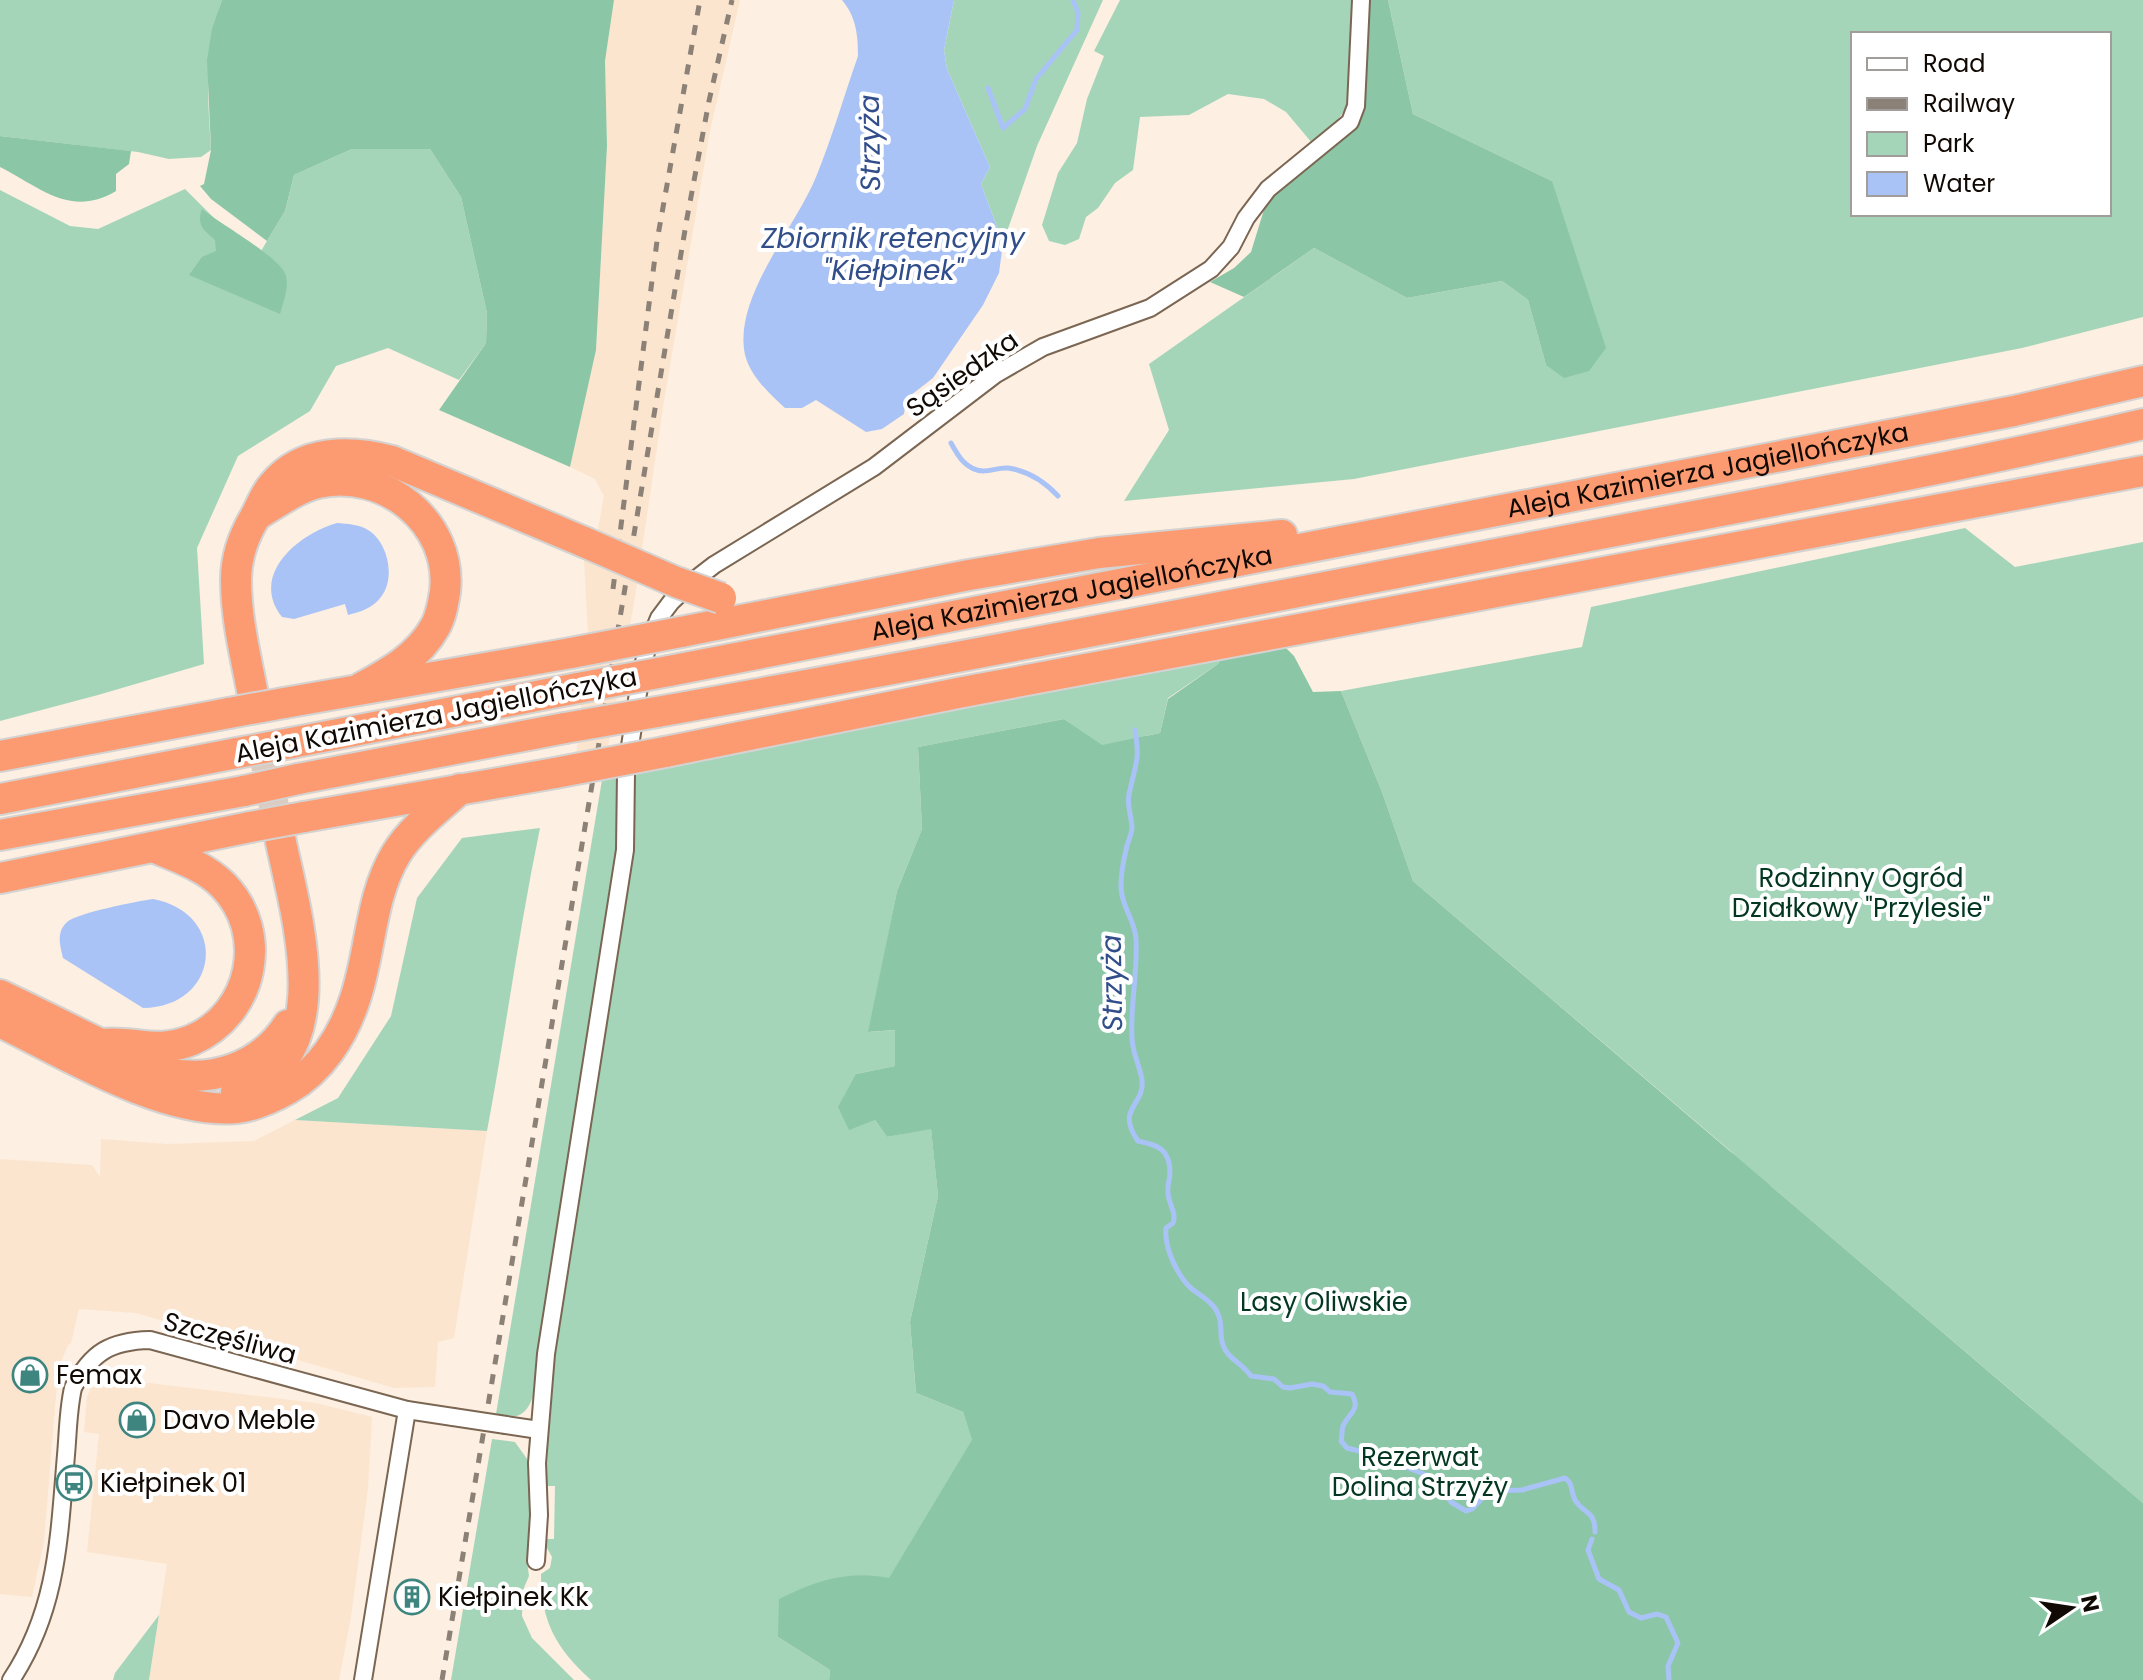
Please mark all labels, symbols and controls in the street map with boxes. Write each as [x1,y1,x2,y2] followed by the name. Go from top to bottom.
[1851,32,2111,216] legend
[1923,47,1985,80] text: Road
[1923,87,2016,120] text: Railway
[850,94,890,192] water label: Strzyża
[1923,127,1975,160] text: Park
[1923,167,1995,200] text: Water
[760,219,1026,290] water label: Zbiornik retencyjny "Kiełpinek"
[899,322,1025,426] street label: Sąsiedzka
[1504,414,1912,527] street label: Aleja Kazimierza Jagiellończyka
[868,537,1276,650] street label: Aleja Kazimierza Jagiellończyka
[232,658,640,772] street label: Aleja Kazimierza Jagiellończyka
[1732,860,1990,926] park label: Rodzinny Ogród Działkowy "Przylesie"
[1092,934,1132,1032] water label: Strzyża
[1240,1284,1408,1320] park label: Lasy Oliwskie
[160,1303,300,1373] street label: Szczęśliwa
[11,1356,49,1394] shop icon: Femax
[56,1357,143,1393] place label: Femax
[118,1401,156,1439] shop icon: Davo Meble
[163,1402,316,1438] place label: Davo Meble
[1332,1439,1509,1505] park label: Rezerwat Dolina Strzyży
[55,1464,93,1502] bus stop icon: Kiełpinek 01
[100,1465,246,1501] place label: Kiełpinek 01
[2031,1568,2111,1648] north arrow
[393,1578,431,1616] building icon: Kiełpinek Kk
[438,1579,589,1615] place label: Kiełpinek Kk
[2073,1592,2107,1615] text: N

